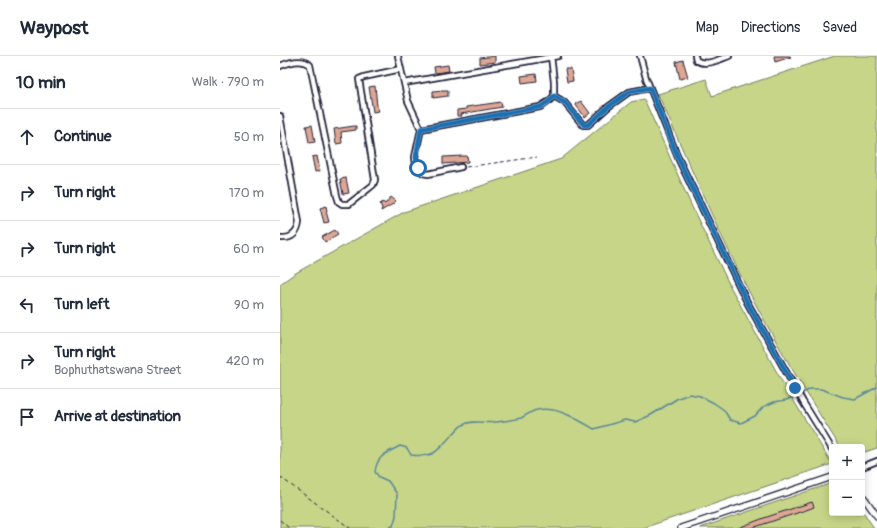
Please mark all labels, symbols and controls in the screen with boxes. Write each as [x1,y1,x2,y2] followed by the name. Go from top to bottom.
[20,16,89,40] text: Waypost
[696,19,719,36] text: Map
[741,19,800,36] text: Directions
[822,19,857,36] text: Saved
[16,72,66,93] text: 10 min
[192,74,264,90] text: Walk · 790 m
[16,126,38,148] icon: ahead
[54,127,112,146] text: Continue
[234,129,264,145] text: 50 m
[409,159,427,177] route start
[16,182,38,204] icon: right
[54,183,115,202] text: Turn right
[229,185,264,201] text: 170 m
[16,238,38,260] icon: right
[54,239,115,258] text: Turn right
[233,241,264,257] text: 60 m
[16,294,38,316] icon: left
[54,295,110,314] text: Turn left
[234,297,264,313] text: 90 m
[54,343,115,362] text: Turn right
[16,350,38,372] icon: right
[226,353,264,369] text: 420 m
[54,362,181,378] text: Bophuthatswana Street
[786,379,804,397] route end
[16,406,38,428] icon: arrive
[54,407,181,426] text: Arrive at destination
[829,444,865,516] map controls
[829,444,865,480] button: +
[829,480,865,516] button: −

